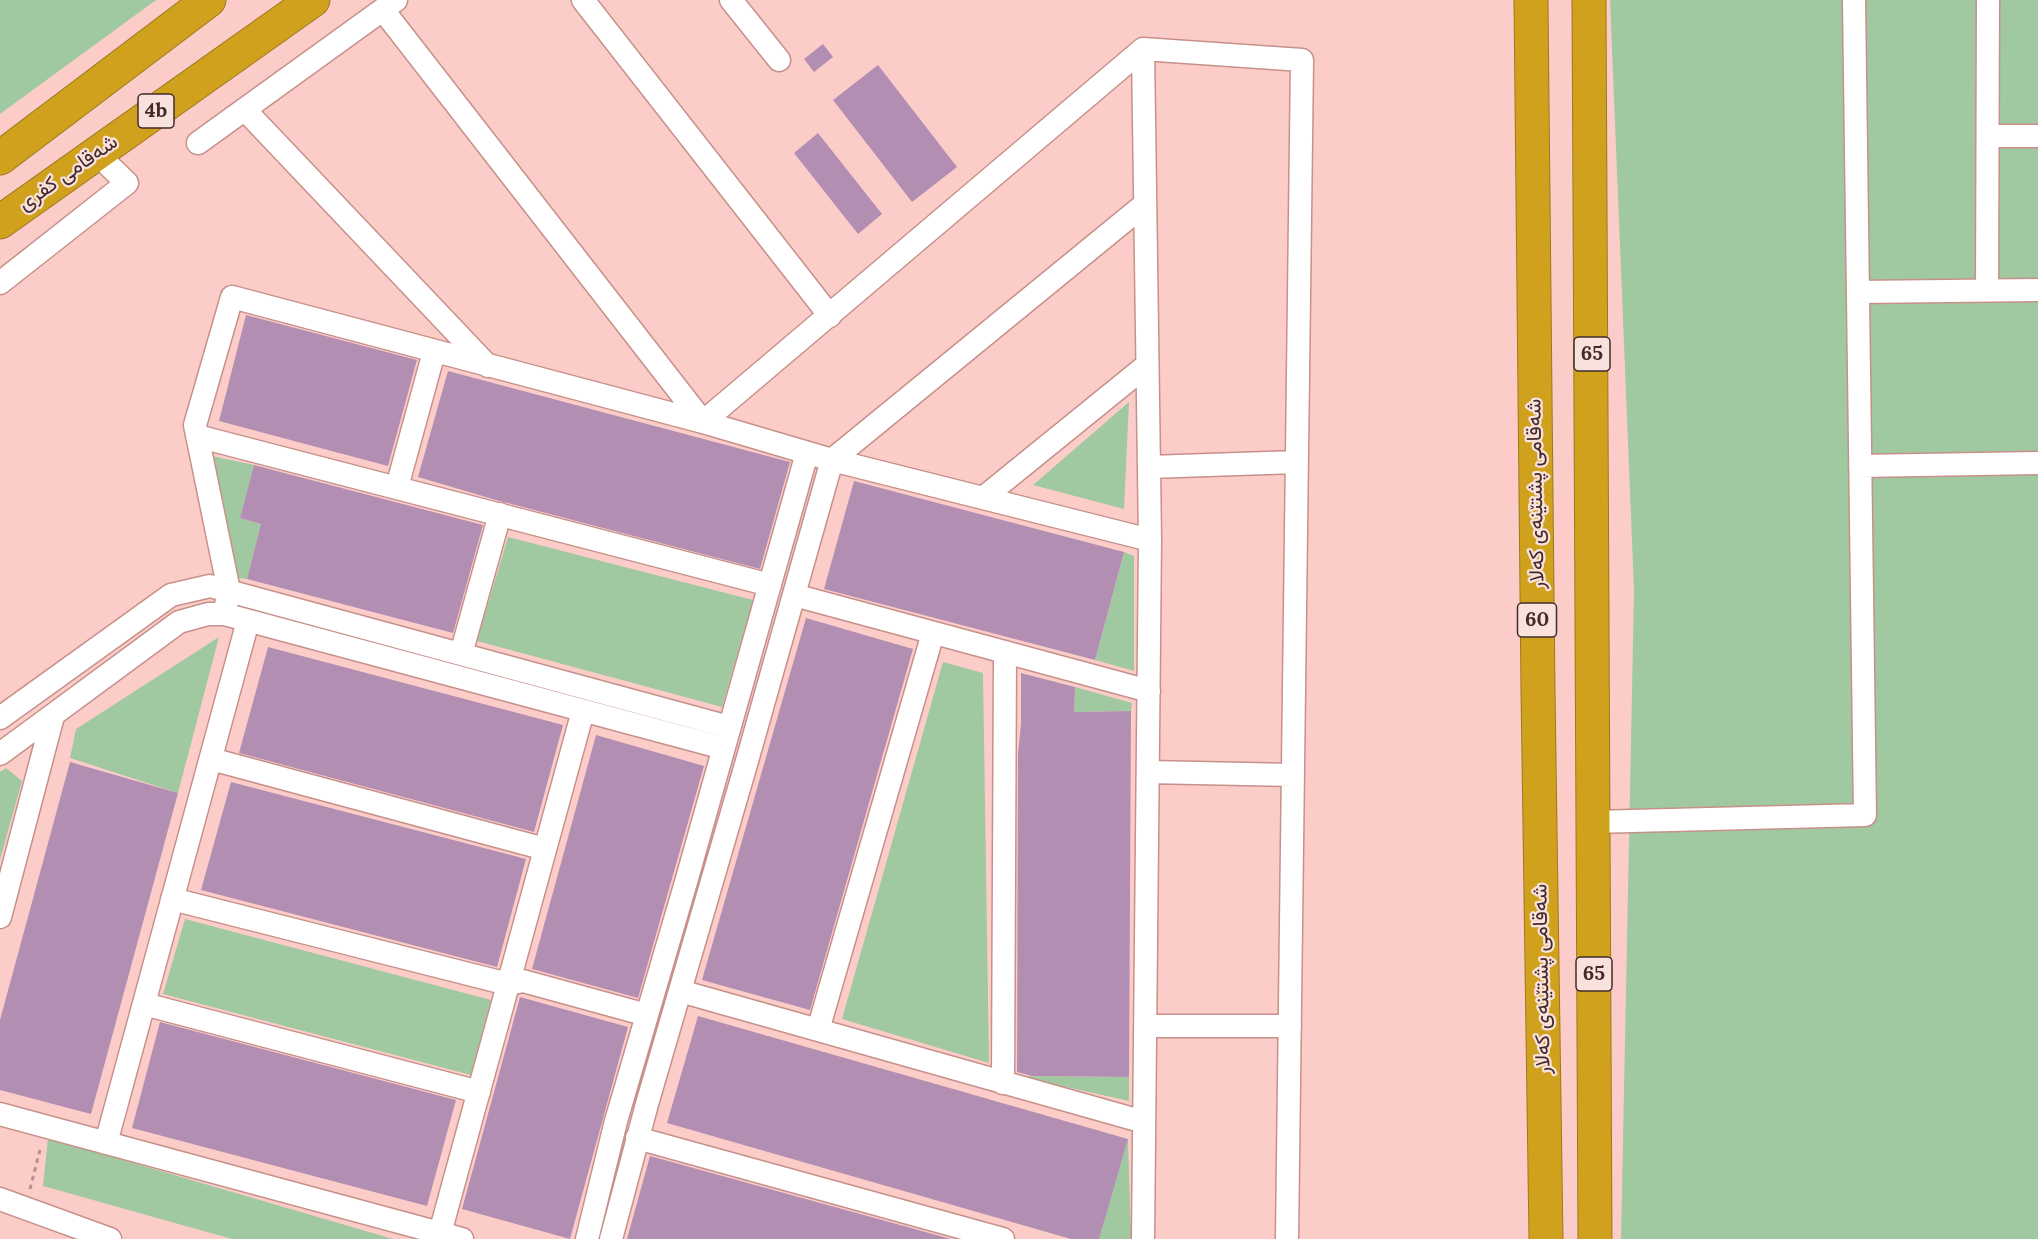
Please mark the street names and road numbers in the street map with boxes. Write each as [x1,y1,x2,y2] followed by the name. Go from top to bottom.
[138,94,174,128] road number: 4b
[13,129,123,217] street label: شەقامی کفری
[1574,337,1610,371] road number: 65
[1522,399,1550,589] street label: شەقامی پشتێنەی کەلار
[1518,603,1556,637] road number: 60
[1528,884,1556,1074] street label: شەقامی پشتێنەی کەلار
[1576,957,1612,991] road number: 65

